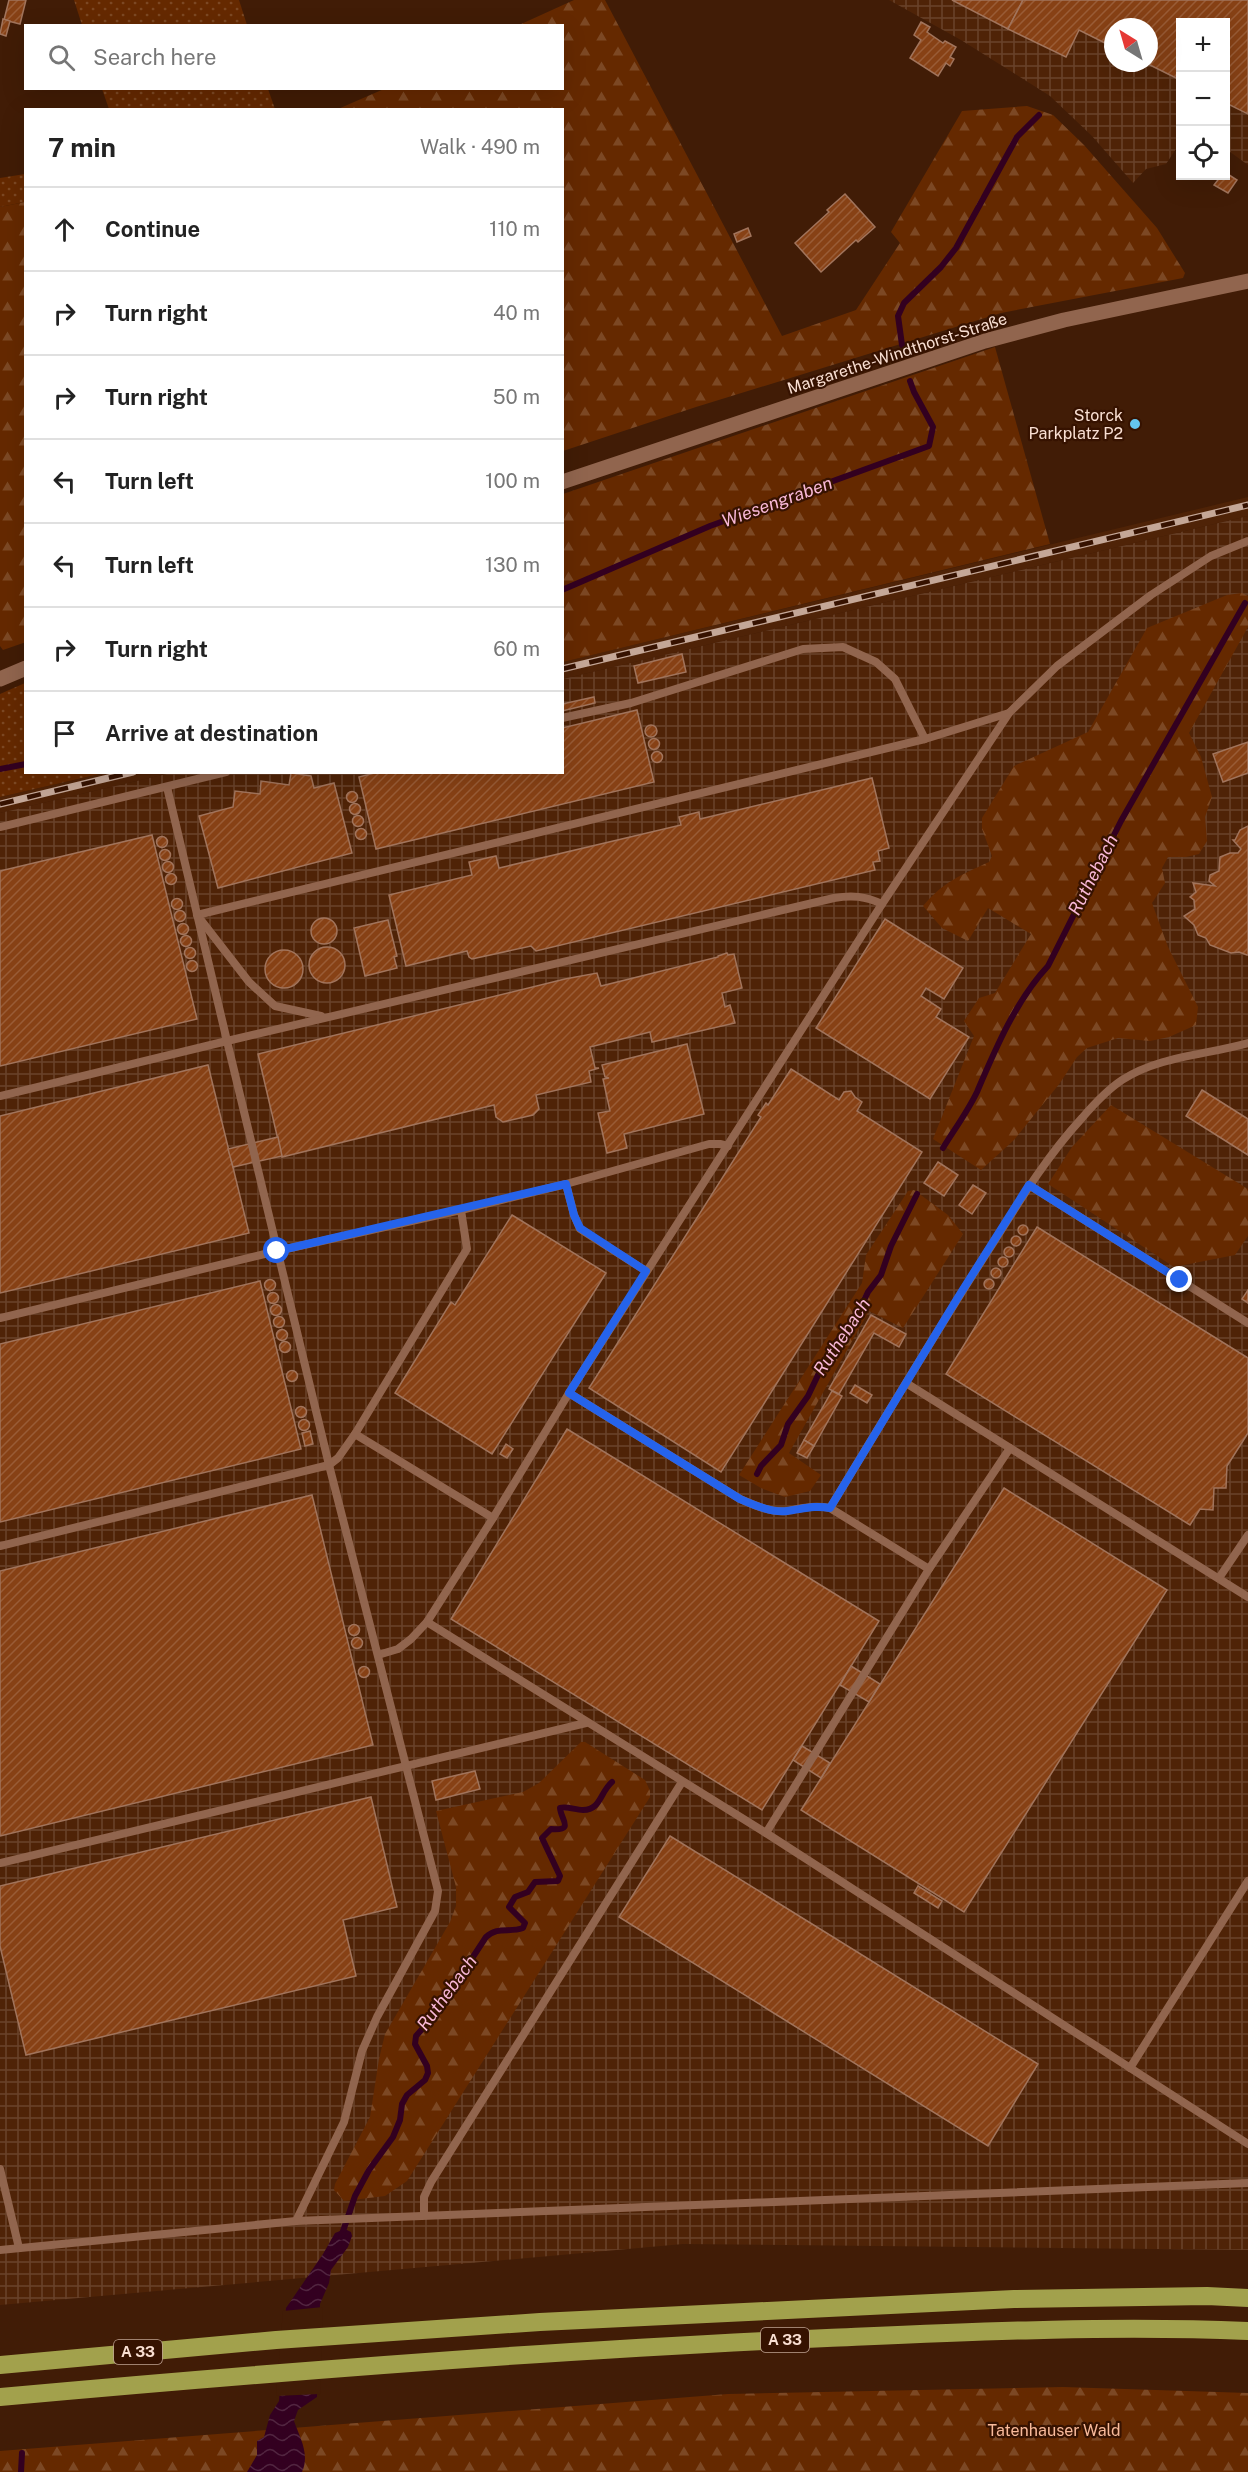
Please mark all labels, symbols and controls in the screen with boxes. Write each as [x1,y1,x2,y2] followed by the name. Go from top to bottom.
[1104,18,1158,72] north arrow
[1176,18,1230,180] map controls
[1176,18,1230,72] button: +
[24,24,564,90] search box
[45,41,78,74] icon: search
[93,44,217,70] text: Search here
[1176,72,1230,126] button: −
[1176,126,1230,180] button: locate
[48,132,116,163] text: 7 min
[420,135,540,159] text: Walk · 490 m
[48,213,81,246] icon: ahead
[105,216,200,242] text: Continue
[489,217,540,241] text: 110 m
[48,297,81,330] icon: right
[105,300,208,326] text: Turn right
[493,301,540,325] text: 40 m
[785,309,1009,398] street label: Margarethe-Windthorst-Straße
[48,381,81,414] icon: right
[105,384,208,410] text: Turn right
[493,385,540,409] text: 50 m
[1029,406,1123,443] place label: Storck Parkplatz P2
[1128,417,1142,431] marker: Storck Parkplatz P2
[48,465,81,498] icon: left
[105,468,194,494] text: Turn left
[485,469,540,493] text: 100 m
[719,472,835,531] water label: Wiesengraben
[48,549,81,582] icon: left
[105,552,194,578] text: Turn left
[485,553,540,577] text: 130 m
[48,633,81,666] icon: right
[105,636,208,662] text: Turn right
[493,637,540,661] text: 60 m
[48,717,81,750] icon: arrive
[105,720,318,746] text: Arrive at destination
[1063,831,1122,919] water label: Ruthebach
[263,1237,289,1263] route start
[1166,1266,1192,1292] route end
[809,1294,874,1379] water label: Ruthebach
[412,1951,481,2034] water label: Ruthebach
[761,2328,809,2352] road number: A 33
[114,2340,162,2364] road number: A 33
[987,2421,1121,2440] park label: Tatenhauser Wald

